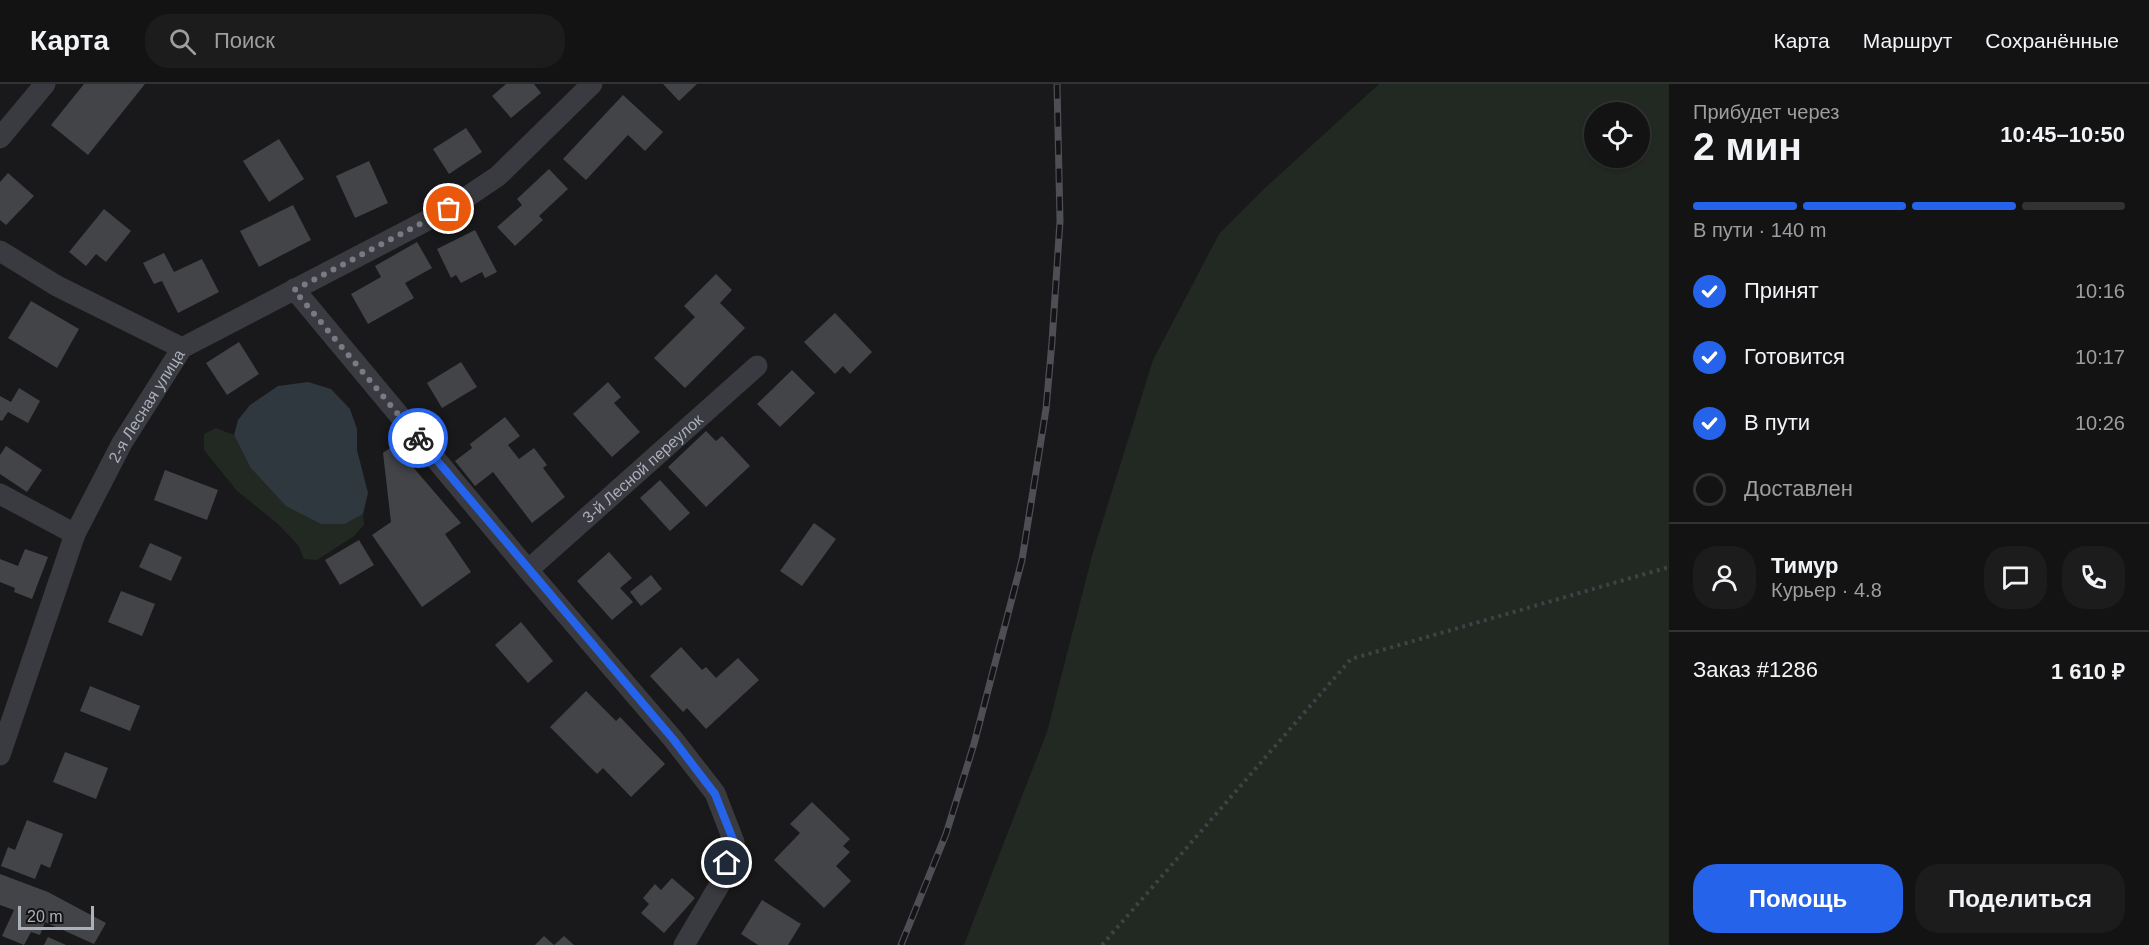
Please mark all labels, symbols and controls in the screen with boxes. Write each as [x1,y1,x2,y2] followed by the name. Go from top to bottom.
[145,14,565,68] search box
[30,25,109,56] text: Карта
[166,25,199,58] icon: search
[214,28,275,53] text: Поиск
[1774,29,1830,52] text: Карта
[1863,29,1952,52] text: Маршрут
[1985,29,2119,52] text: Сохранённые
[1693,101,1839,123] text: Прибудет через
[1584,102,1650,168] map controls
[1584,102,1650,168] button: locate
[2000,122,2125,147] text: 10:45–10:50
[1693,125,1802,168] text: 2 мин
[423,183,474,234] pin
[432,192,465,225] icon: bag
[1693,219,1826,241] text: В пути · 140 m
[1693,275,1726,308] icon: check
[1744,278,1818,303] text: Принят
[2075,280,2125,302] text: 10:16
[1693,341,1726,374] icon: check
[1744,344,1845,369] text: Готовится
[105,346,187,465] street label: 2-я Лесная улица
[2075,346,2125,368] text: 10:17
[1693,407,1726,440] icon: check
[388,408,448,468] courier
[579,410,706,526] street label: 3-й Лесной переулок
[1744,410,1810,435] text: В пути
[2075,412,2125,434] text: 10:26
[402,422,435,455] icon: bike
[1744,476,1853,501] text: Доставлен
[1693,546,1756,609] button: person
[1984,546,2047,609] button: chat
[2062,546,2125,609] button: phone
[1771,553,1839,578] text: Тимур
[1771,579,1882,601] text: Курьер · 4.8
[1693,657,1818,682] text: Заказ #1286
[2051,659,2125,684] text: 1 610 ₽
[701,837,752,888] pin
[710,846,743,879] icon: home
[1693,864,1903,933] button: Помощь
[1915,864,2125,933] button: Поделиться
[18,903,94,930] scale bar
[27,908,63,925] text: 20 m

